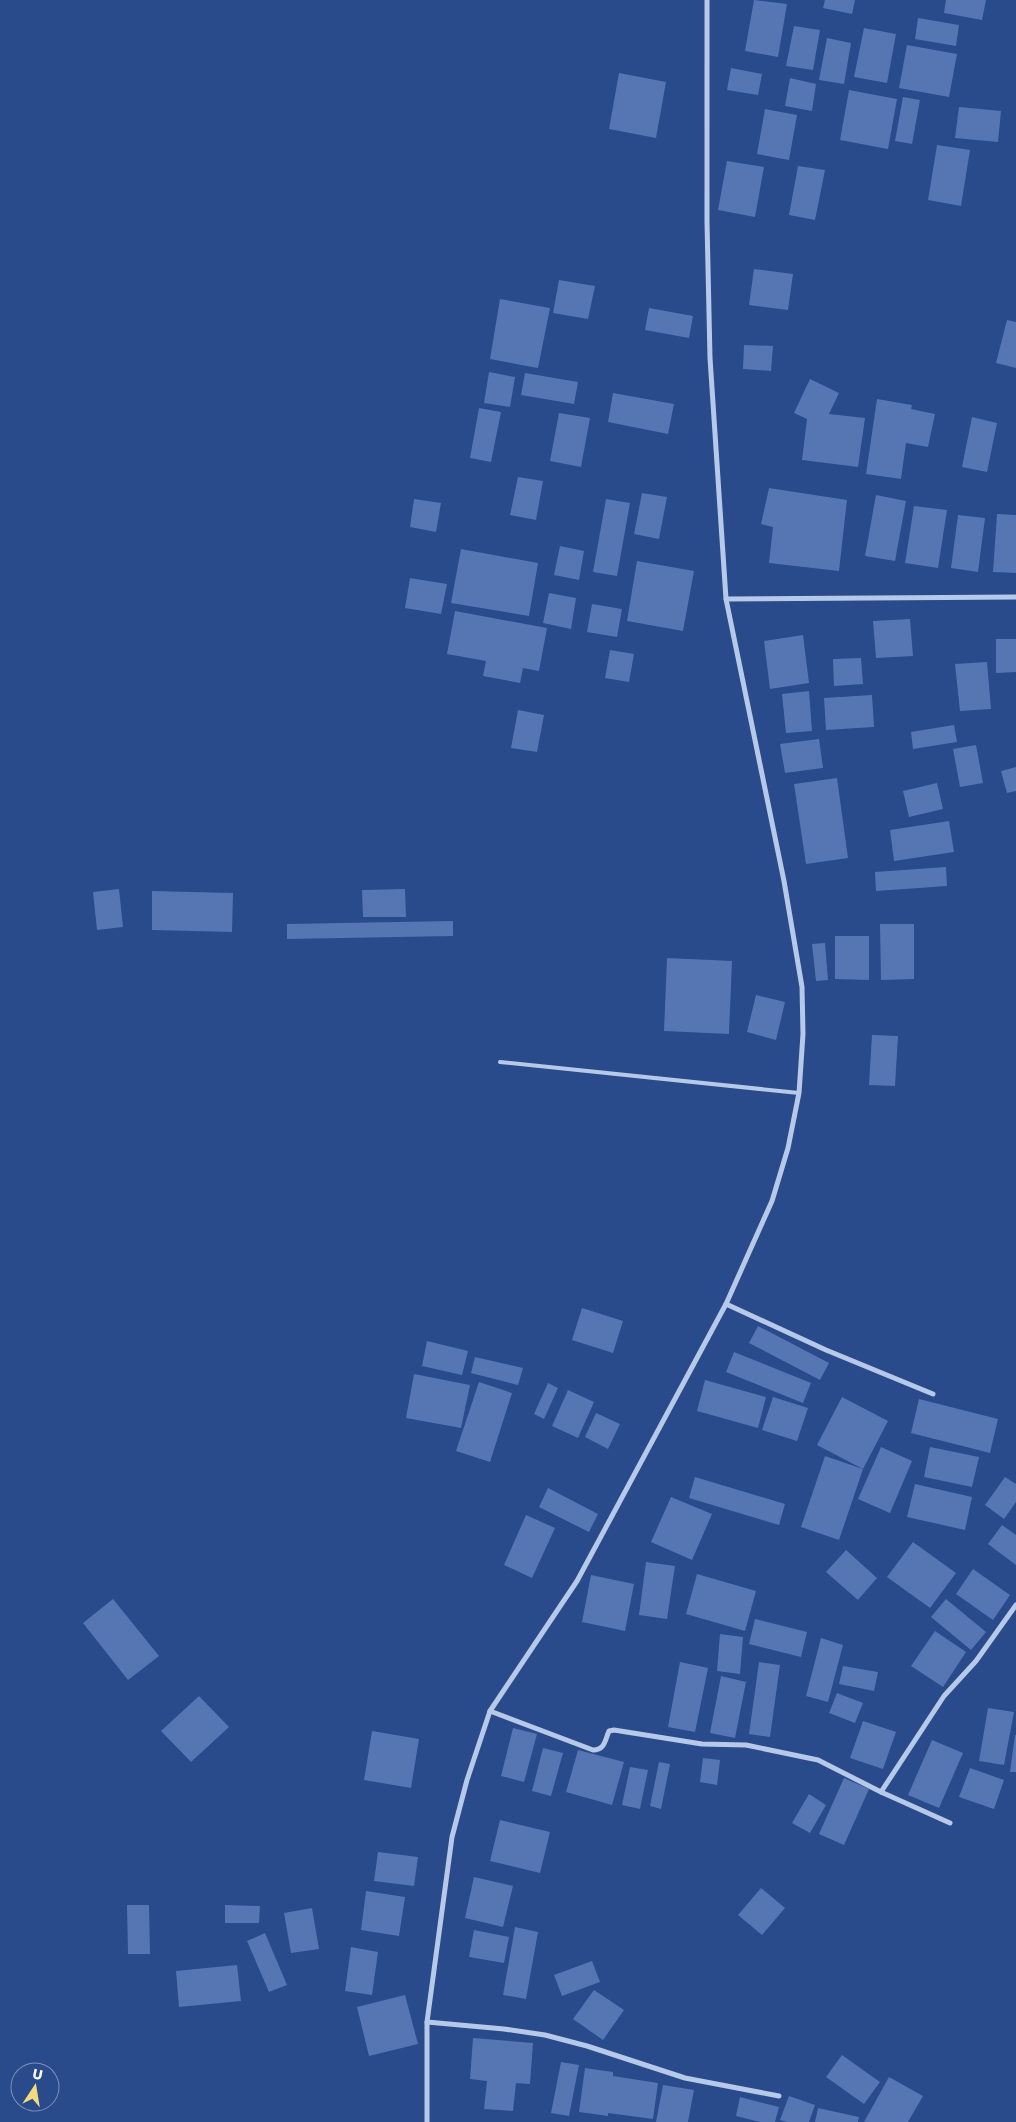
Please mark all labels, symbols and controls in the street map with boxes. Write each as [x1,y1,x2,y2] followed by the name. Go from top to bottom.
[10,2062,60,2112] north arrow
[31,2063,45,2085] text: U

